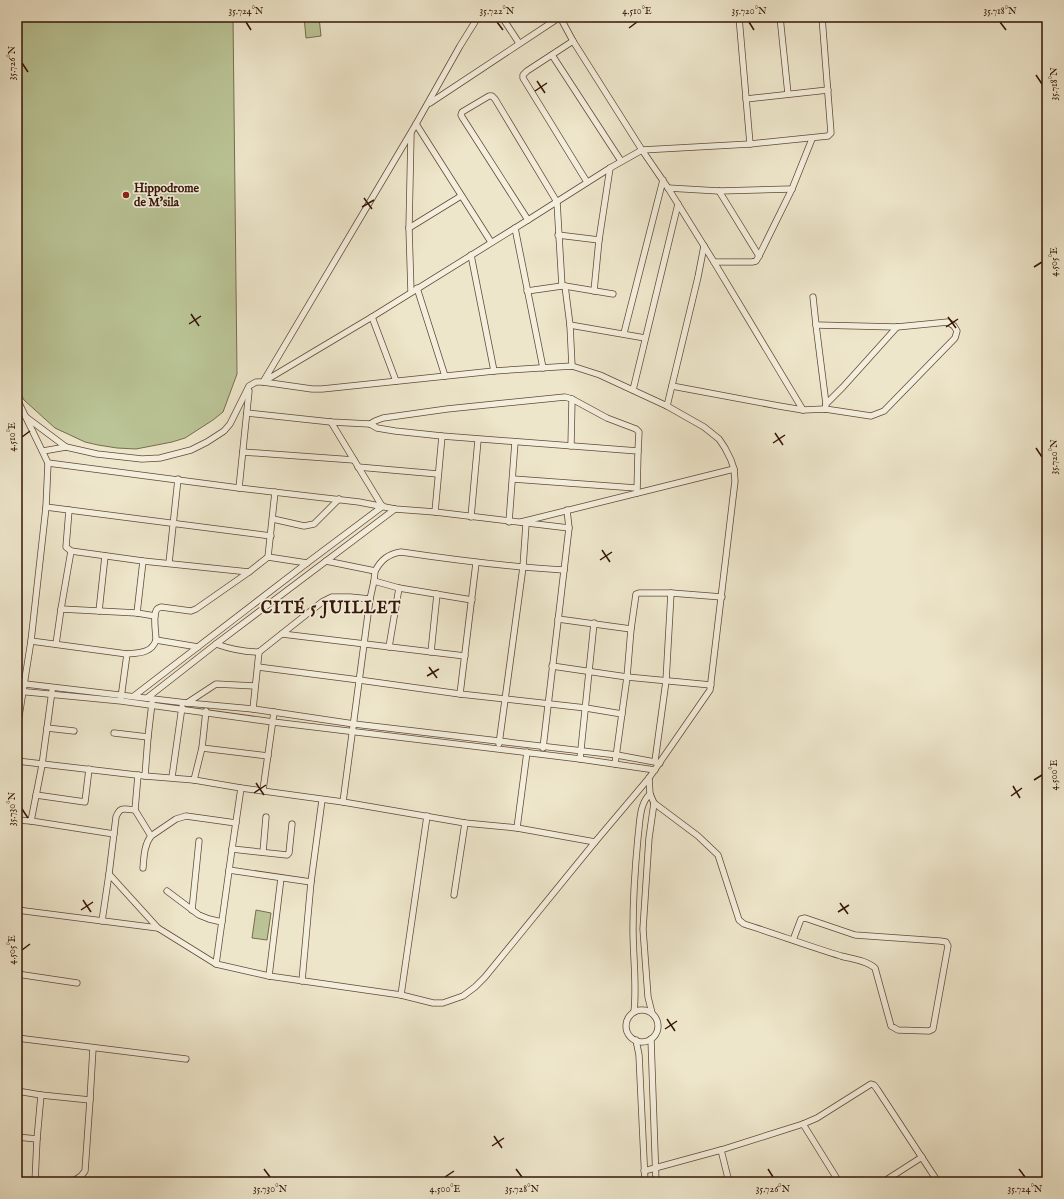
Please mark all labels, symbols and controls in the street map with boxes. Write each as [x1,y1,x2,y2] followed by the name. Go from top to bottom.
[228,5,264,18] text: 35.724°N
[480,5,515,18] text: 35.722°N
[622,5,652,18] text: 4.510°E
[731,5,767,18] text: 35.720°N
[983,5,1017,18] text: 35.718°N
[6,45,19,80] text: 35.726°N
[1048,67,1061,101] text: 35.718°N
[134,181,199,210] place label: Hippodrome de M'sila
[121,190,131,200] marker: Hippodrome de M'sila
[1048,247,1061,277] text: 4.505°E
[6,422,19,452] text: 4.510°E
[1048,439,1061,475] text: 35.720°N
[261,597,401,619] district label: CITÉ 5 JUILLET
[1048,760,1061,790] text: 4.500°E
[6,792,19,826] text: 35.730°N
[6,935,19,965] text: 4.505°E
[253,1183,287,1196] text: 35.730°N
[430,1183,460,1196] text: 4.500°E
[505,1183,539,1196] text: 35.728°N
[756,1183,791,1196] text: 35.726°N
[1007,1183,1043,1196] text: 35.724°N

